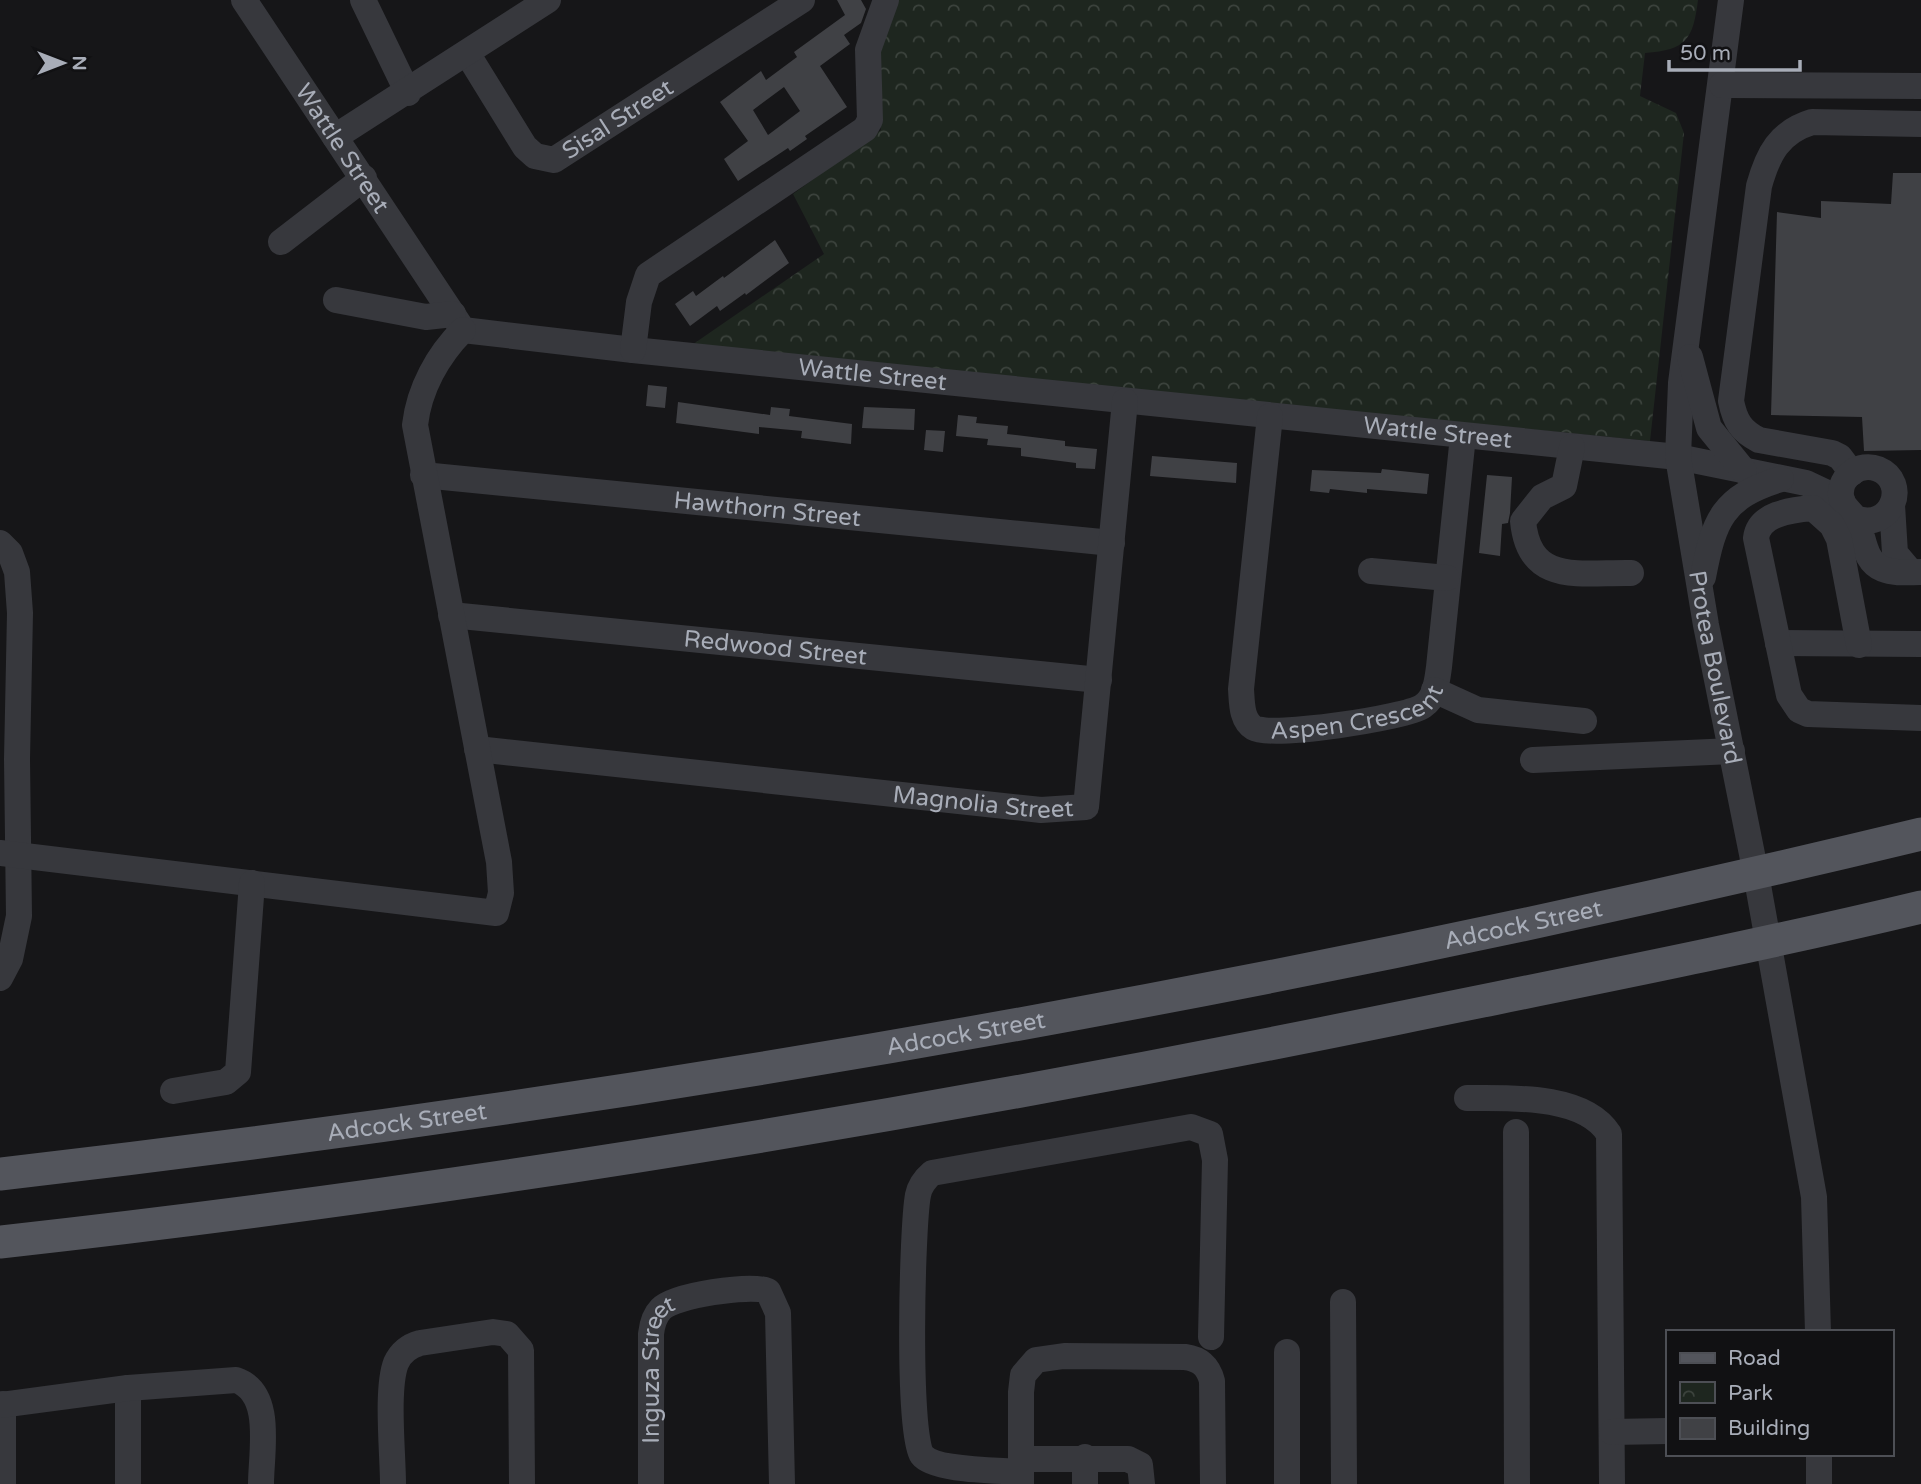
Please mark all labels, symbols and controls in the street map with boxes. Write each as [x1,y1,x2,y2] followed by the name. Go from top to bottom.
[28,28,98,98] north arrow
[1669,28,1800,72] scale bar
[1680,41,1731,66] text: 50 m
[68,55,90,71] text: N
[557,73,679,165] street label: Sisal Street
[289,78,396,219] street label: Wattle Street
[797,352,948,397] street label: Wattle Street
[1362,410,1513,454] street label: Wattle Street
[672,485,862,533] street label: Hawthorn Street
[1683,568,1748,767] street label: Protea Boulevard
[682,624,868,671] street label: Redwood Street
[1270,681,1450,745] street label: Aspen Crescent
[891,780,1074,825] street label: Magnolia Street
[1441,893,1605,956] street label: Adcock Street
[884,1005,1047,1062] street label: Adcock Street
[325,1096,488,1148] street label: Adcock Street
[636,1289,679,1444] street label: Inguza Street
[1666,1330,1893,1456] legend
[1728,1346,1781,1371] text: Road
[1728,1381,1773,1406] text: Park
[1728,1416,1810,1441] text: Building

